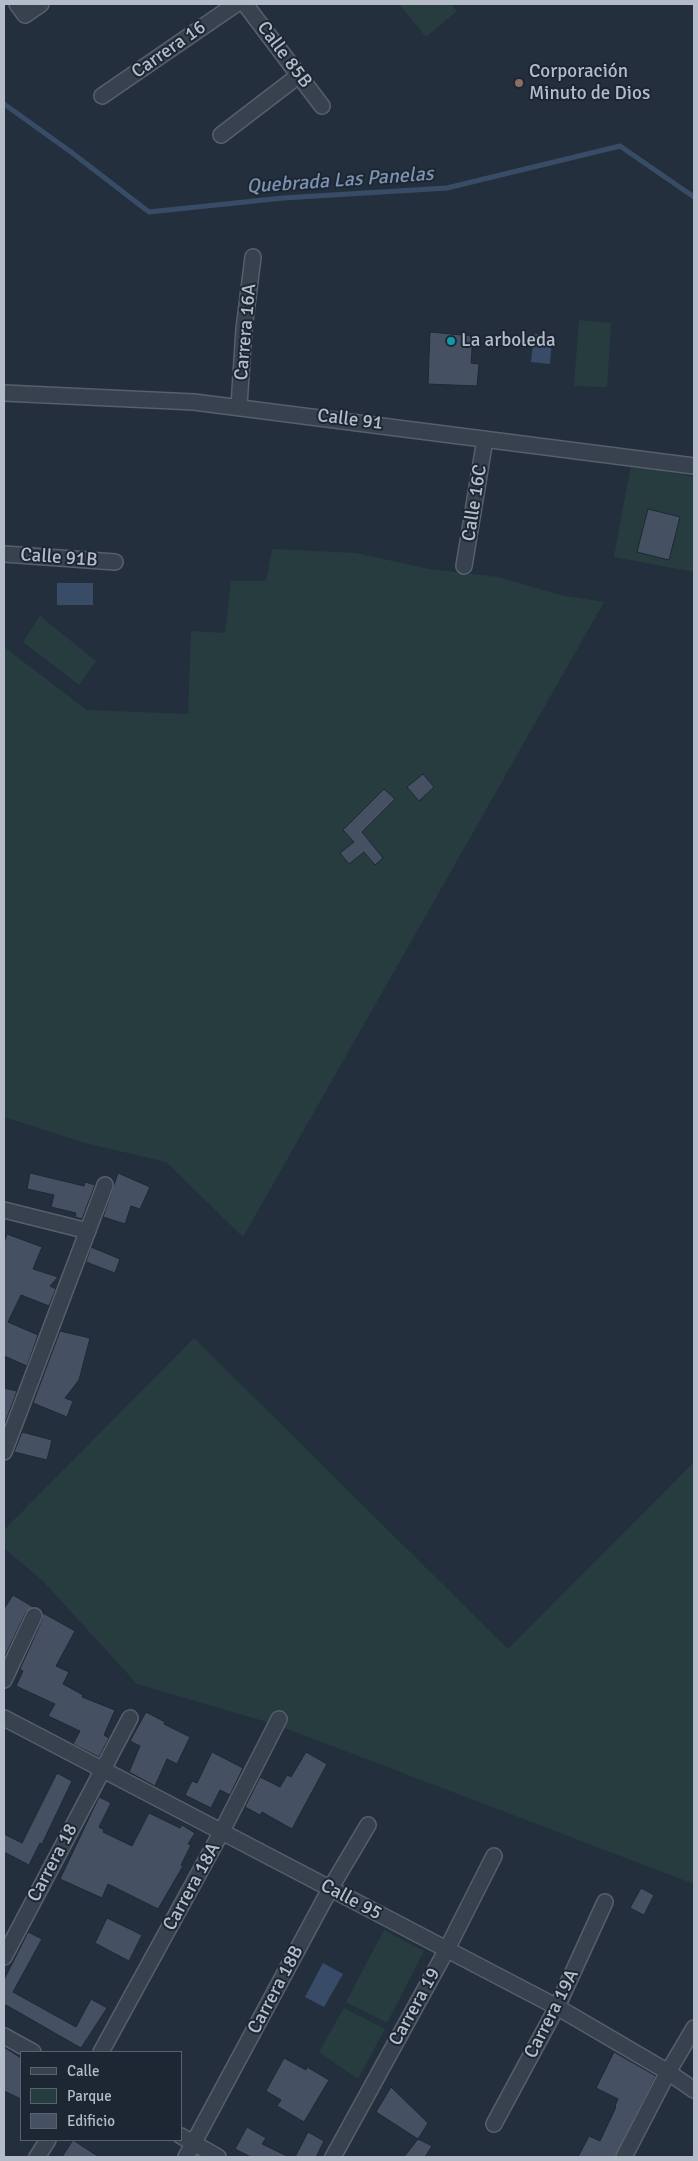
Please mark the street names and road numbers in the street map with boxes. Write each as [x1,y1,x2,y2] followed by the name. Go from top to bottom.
[128,16,210,84] street label: Carrera 16
[252,17,316,93] street label: Calle 85B
[230,283,262,381] street label: Carrera 16A
[316,405,384,435] street label: Calle 91
[458,463,492,543] street label: Calle 16C
[20,544,98,572] street label: Calle 91B
[23,1820,83,1906] street label: Carrera 18
[159,1839,225,1935] street label: Carrera 18A
[317,1874,385,1926] street label: Calle 95
[243,1942,309,2038] street label: Carrera 18B
[384,1964,446,2050] street label: Carrera 19
[520,1966,584,2062] street label: Carrera 19A

